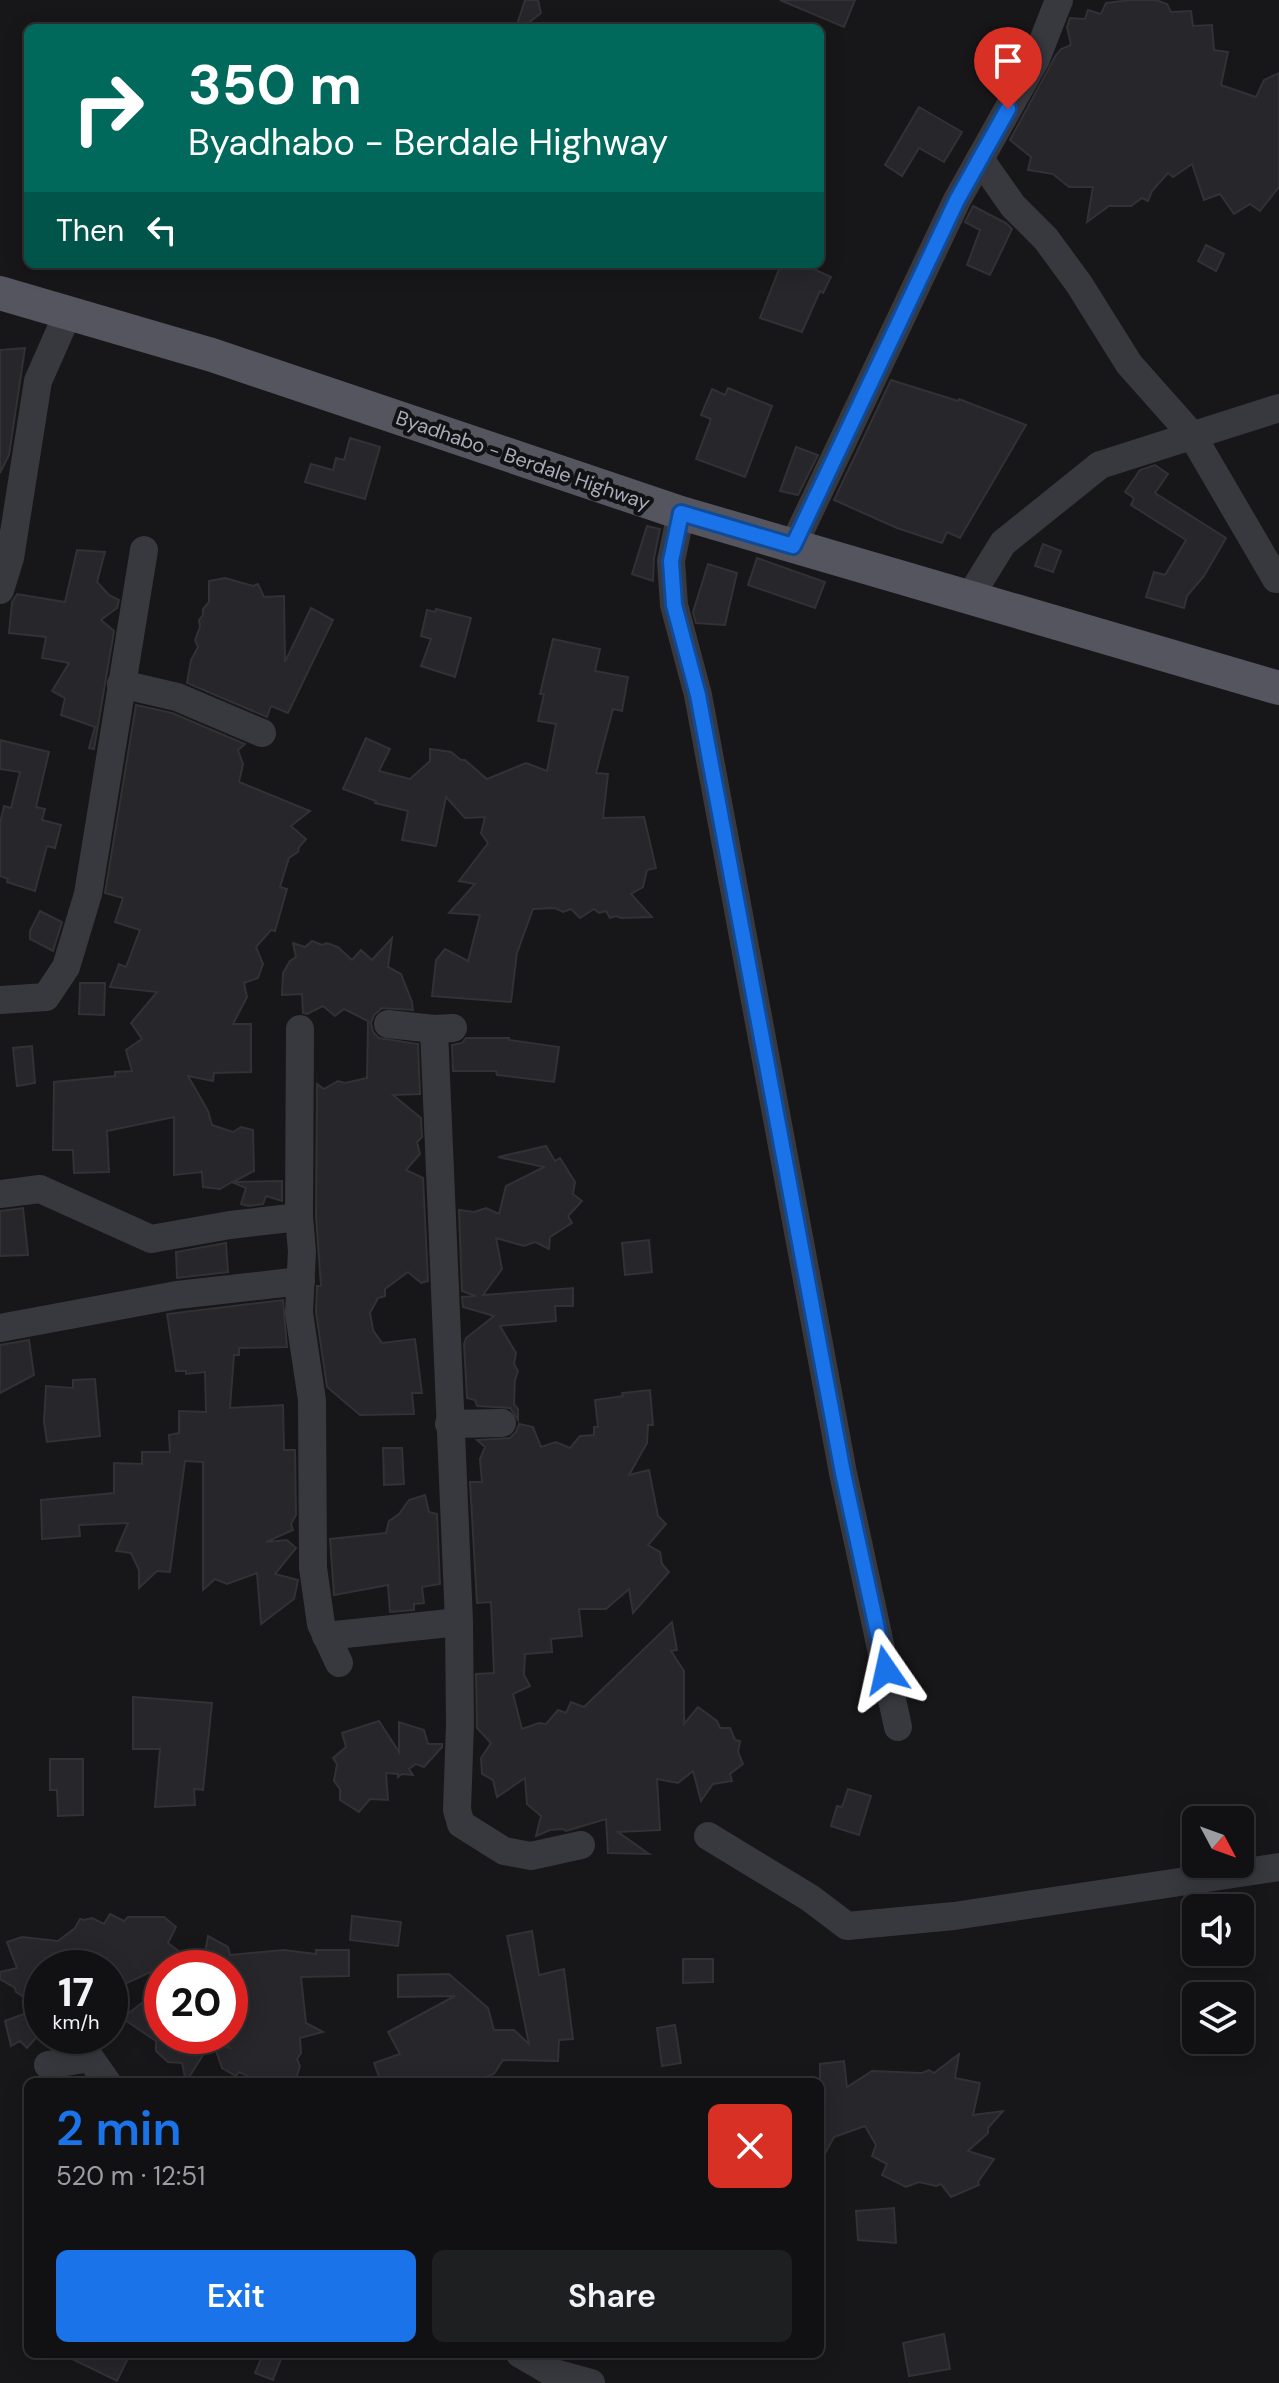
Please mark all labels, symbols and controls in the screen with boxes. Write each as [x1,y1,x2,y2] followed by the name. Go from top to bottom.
[974,27,1042,109] pin
[986,39,1030,83] icon: arrive
[188,48,362,121] text: 350 m
[56,56,160,160] icon: right
[188,119,668,166] text: Byadhabo - Berdale Highway
[140,208,184,252] icon: left
[56,211,124,250] text: Then
[393,404,653,516] street label: Byadhabo - Berdale Highway
[844,1628,928,1712] position arrow
[1182,1806,1254,1878] north arrow
[1182,1806,1254,2054] map controls
[1182,1894,1254,1966] button: sound
[144,1950,248,2054] speed limit sign: 20
[58,1966,94,2018] text: 17
[1182,1982,1254,2054] button: layers
[52,2009,100,2035] text: km/h
[56,2097,182,2160] text: 2 min
[708,2104,792,2188] button: close
[56,2159,205,2193] text: 520 m · 12:51
[56,2250,416,2342] button: Exit
[432,2250,792,2342] button: Share

